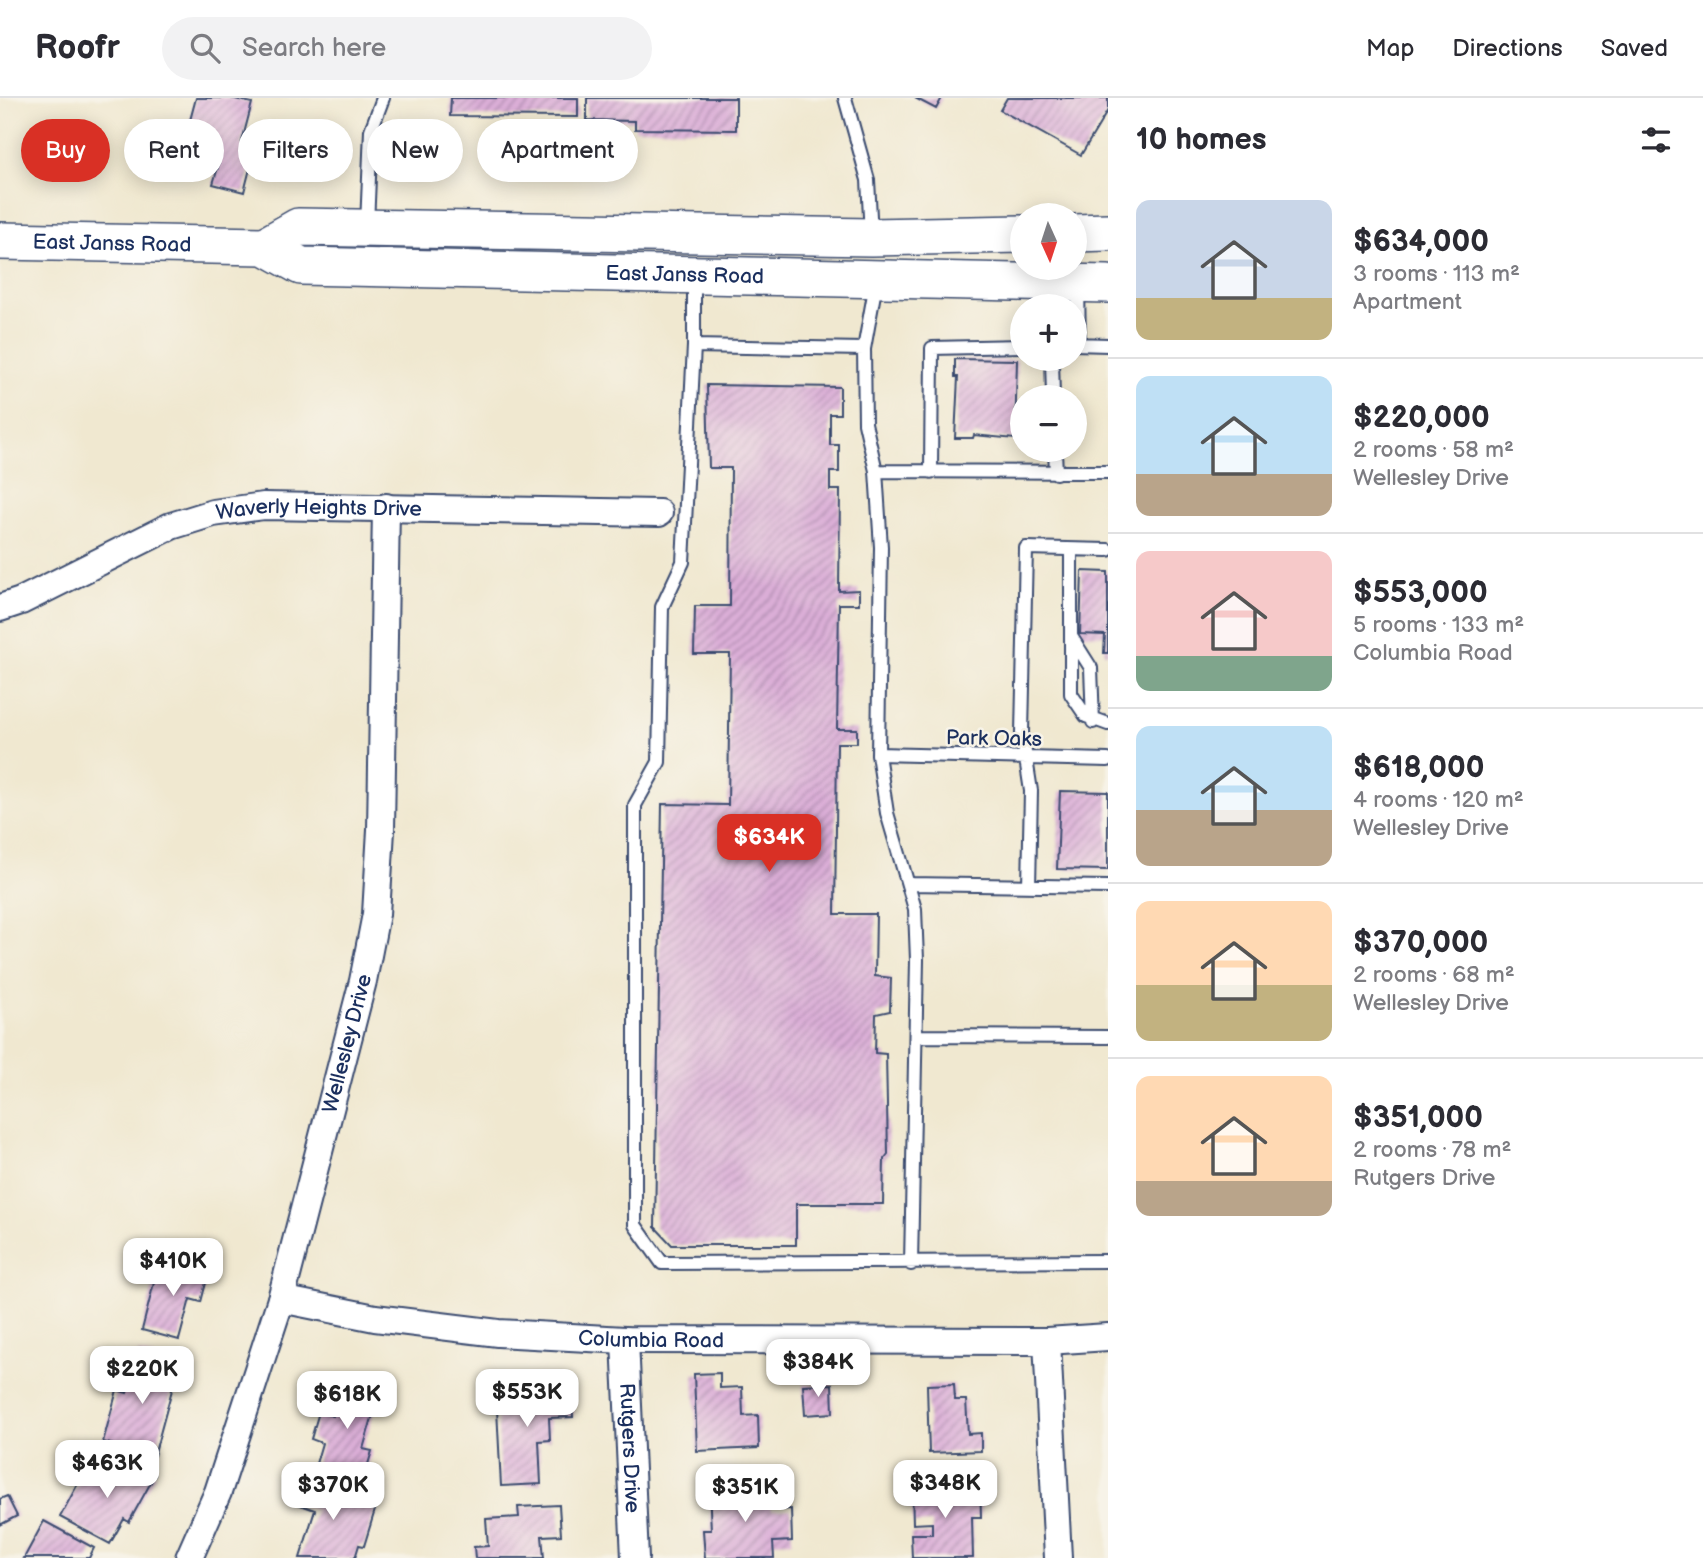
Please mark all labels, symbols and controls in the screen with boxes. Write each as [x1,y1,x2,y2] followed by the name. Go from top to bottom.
[162,17,652,80] search box
[35,28,120,68] text: Roofr
[186,29,224,67] icon: search
[242,33,386,64] text: Search here
[1366,34,1414,63] text: Map
[1452,34,1563,63] text: Directions
[1601,34,1668,63] text: Saved
[21,119,110,182] chip: Buy
[124,119,224,182] chip: Rent
[238,119,353,182] chip: Filters
[367,119,463,182] chip: New
[477,119,638,182] chip: Apartment
[1637,121,1675,159] icon: filters
[1136,122,1267,158] text: 10 homes
[1010,203,1087,280] north arrow
[1010,203,1087,462] map controls
[1353,224,1489,260] text: $634,000
[1192,228,1276,312] icon: home
[32,230,192,258] street label: East Janss Road
[1353,260,1520,288] text: 3 rooms · 113 m²
[605,261,764,289] street label: East Janss Road
[1353,288,1462,316] text: Apartment
[1010,294,1087,371] button: +
[1010,385,1087,462] button: −
[1353,400,1490,436] text: $220,000
[1192,404,1276,488] icon: home
[1353,436,1514,464] text: 2 rooms · 58 m²
[1353,464,1509,492] text: Wellesley Drive
[214,494,422,525] street label: Waverly Heights Drive
[1353,575,1488,611] text: $553,000
[1192,579,1276,663] icon: home
[1353,611,1524,639] text: 5 rooms · 133 m²
[1353,639,1513,667] text: Columbia Road
[946,725,1042,752] street label: Park Oaks
[1353,750,1484,786] text: $618,000
[1192,754,1276,838] icon: home
[1353,786,1524,814] text: 4 rooms · 120 m²
[720,814,818,874] pin: $634K
[1353,814,1509,842] text: Wellesley Drive
[733,823,805,851] text: $634K
[1353,925,1488,961] text: $370,000
[1192,929,1276,1013] icon: home
[1353,961,1515,989] text: 2 rooms · 68 m²
[317,972,377,1116] street label: Wellesley Drive
[1353,989,1509,1017] text: Wellesley Drive
[1353,1100,1483,1136] text: $351,000
[1192,1104,1276,1188] icon: home
[1353,1136,1511,1164] text: 2 rooms · 78 m²
[1353,1164,1495,1192] text: Rutgers Drive
[124,1238,222,1298] pin: $410K
[139,1247,207,1275] text: $410K
[577,1325,724,1353] street label: Columbia Road
[769,1340,867,1399] pin: $384K
[93,1346,191,1406] pin: $220K
[782,1348,854,1376] text: $384K
[106,1355,178,1383] text: $220K
[478,1370,576,1429] pin: $553K
[298,1372,396,1431] pin: $618K
[492,1378,562,1406] text: $553K
[313,1380,381,1408] text: $618K
[614,1382,645,1513] street label: Rutgers Drive
[58,1440,156,1500] pin: $463K
[71,1449,143,1477] text: $463K
[896,1460,994,1520] pin: $348K
[284,1462,382,1522] pin: $370K
[696,1464,794,1524] pin: $351K
[909,1469,981,1497] text: $348K
[297,1471,369,1499] text: $370K
[711,1473,779,1501] text: $351K

